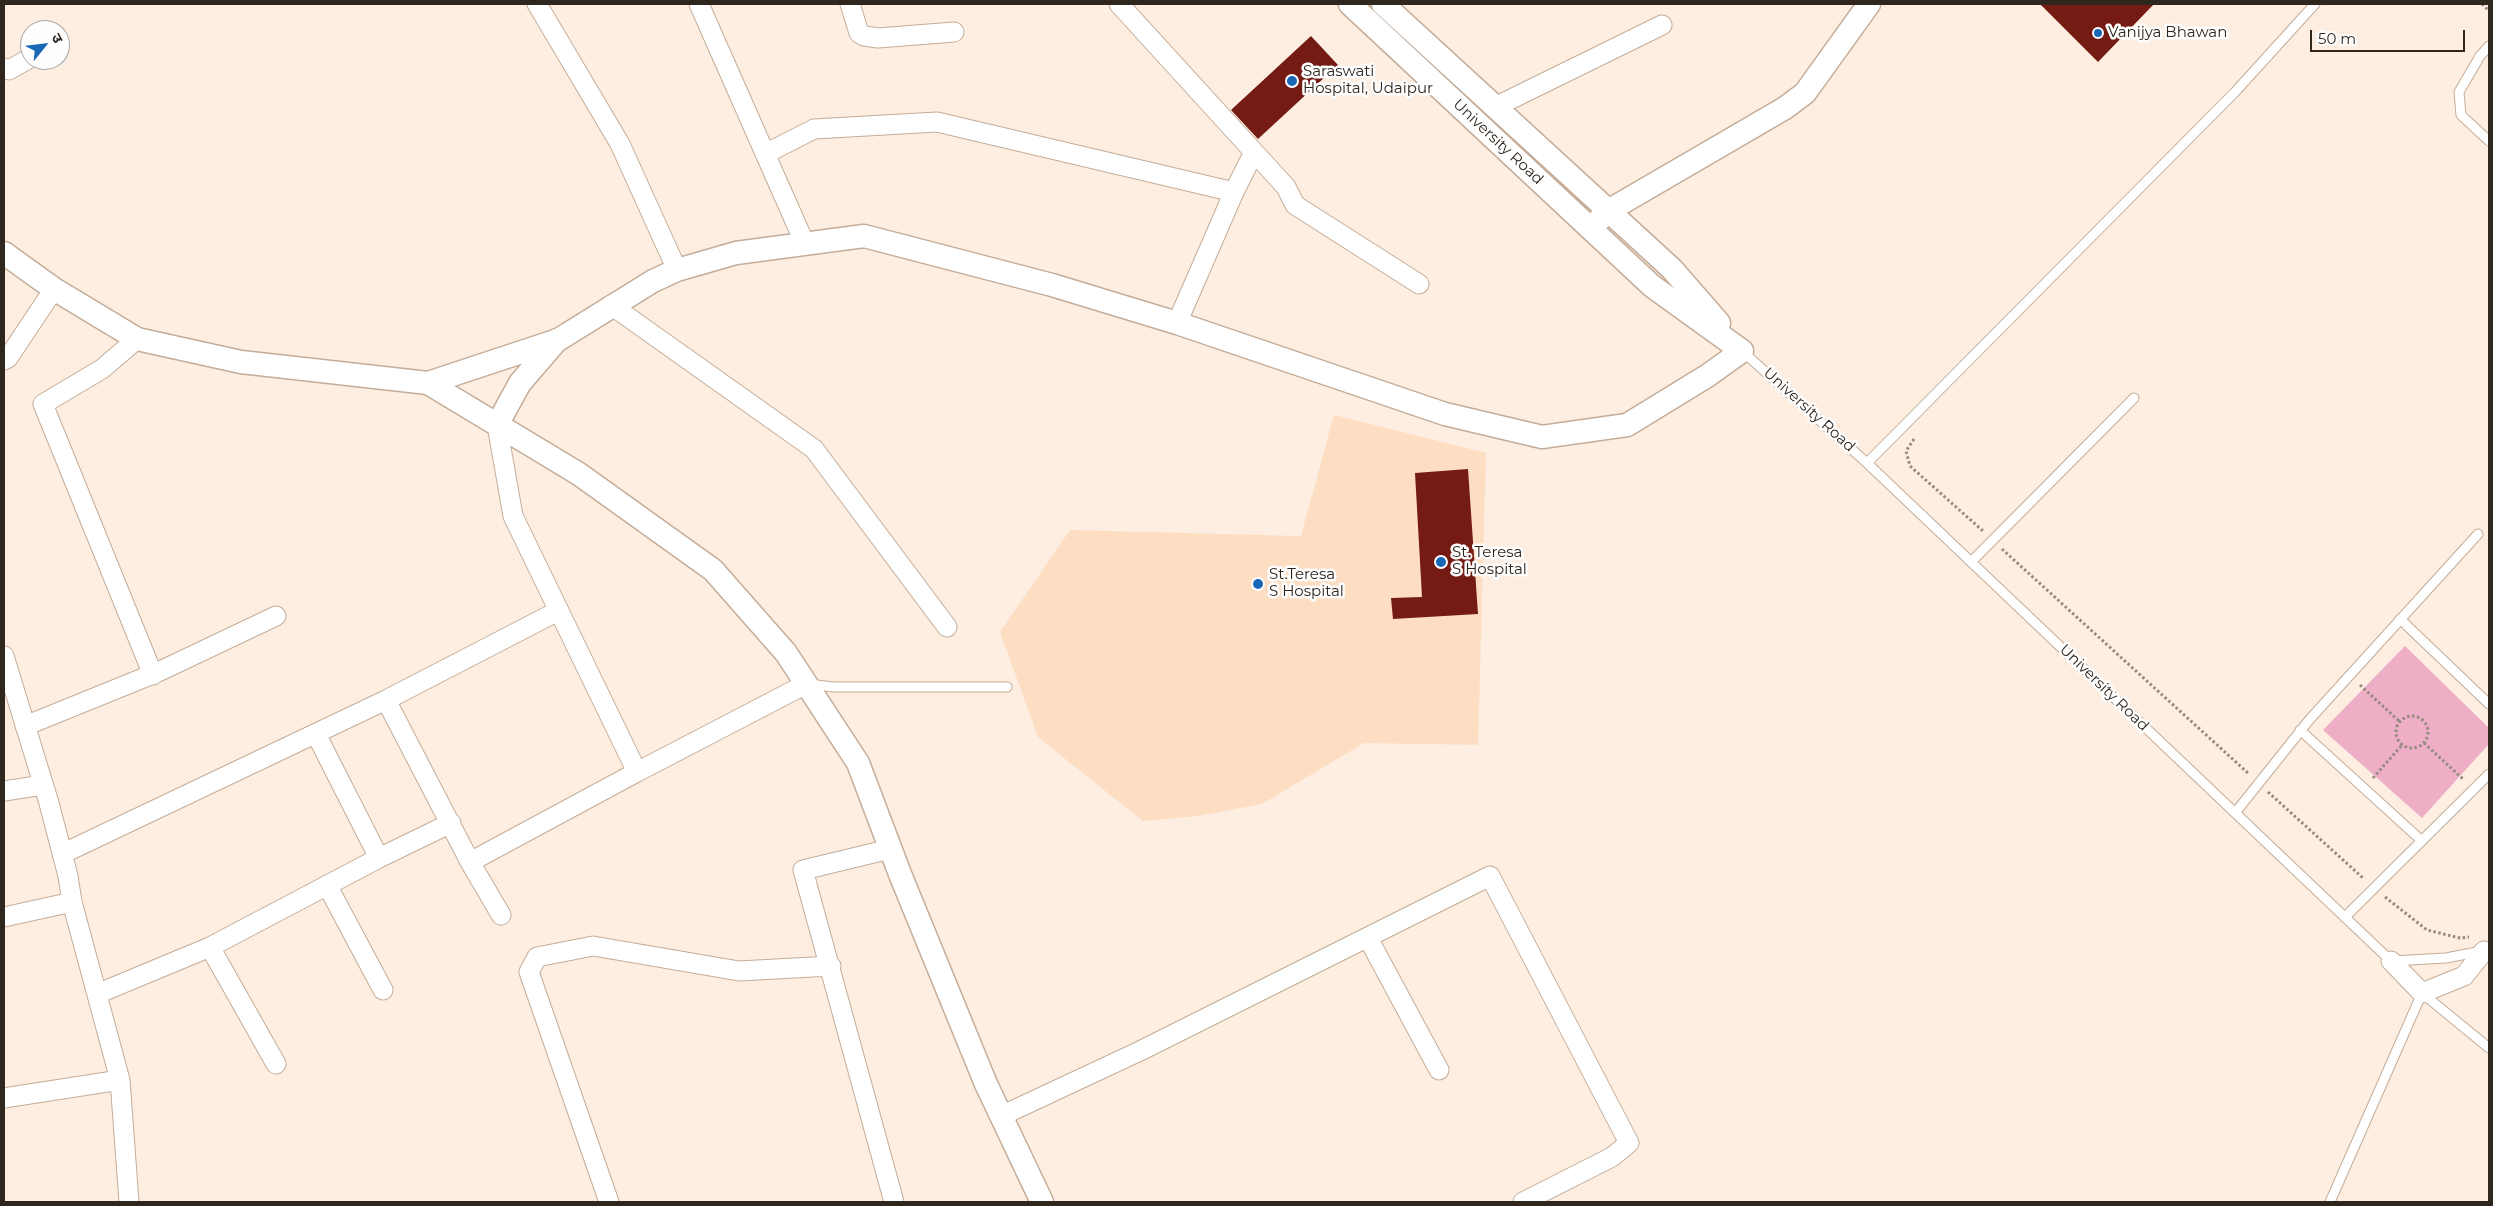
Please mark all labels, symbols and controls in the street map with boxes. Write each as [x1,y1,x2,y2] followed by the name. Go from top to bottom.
[20,20,70,70] north arrow
[2313,20,2468,52] scale bar
[2108,24,2227,42] place label: Vanijya Bhawan
[2092,27,2104,39] marker: Vanijya Bhawan
[2318,29,2356,48] text: 50 m
[47,30,67,46] text: उ
[1303,63,1433,98] place label: Saraswati Hospital, Udaipur
[1285,74,1299,88] marker: Saraswati Hospital, Udaipur
[1449,95,1547,189] street label: University Road
[1759,364,1859,456] street label: University Road
[1452,544,1527,579] place label: St. Teresa S Hospital
[1434,555,1448,569] marker: St. Teresa S Hospital
[1269,566,1344,601] place label: St.Teresa S Hospital
[1251,577,1265,591] marker: St.Teresa S Hospital
[2056,641,2152,735] street label: University Road

